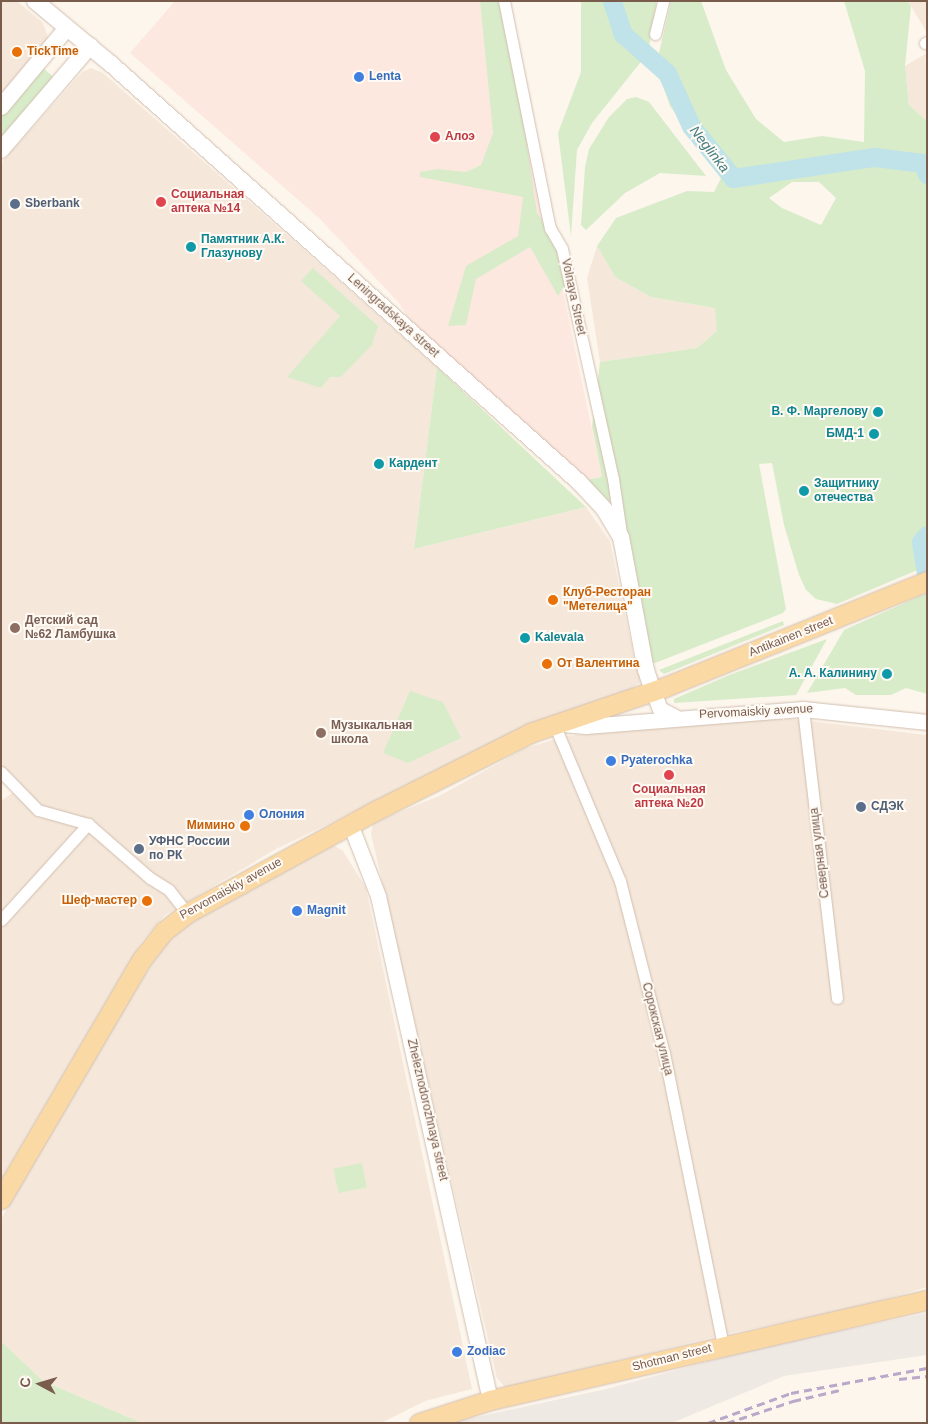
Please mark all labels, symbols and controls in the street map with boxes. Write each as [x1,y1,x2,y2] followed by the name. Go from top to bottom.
[27,45,79,59] place label: TickTime
[11,46,23,58] marker: TickTime
[369,70,401,84] place label: Lenta
[353,71,365,83] marker: Lenta
[687,122,733,176] water label: Neglinka
[445,130,475,144] place label: Алоэ
[429,131,441,143] marker: Алоэ
[171,188,244,216] place label: Социальная аптека №14
[155,196,167,208] marker: Социальная аптека №14
[25,197,80,211] place label: Sberbank
[9,198,21,210] marker: Sberbank
[201,233,285,261] place label: Памятник А.К. Глазунову
[185,241,197,253] marker: Памятник А.К. Глазунову
[558,257,588,337] street label: Volnaya Street
[344,271,442,361] street label: Leningradskaya street
[771,405,868,419] place label: В. Ф. Маргелову
[872,406,884,418] marker: В. Ф. Маргелову
[826,427,864,441] place label: БМД-1
[868,428,880,440] marker: БМД-1
[389,457,438,471] place label: Кардент
[373,458,385,470] marker: Кардент
[814,477,879,505] place label: Защитнику отечества
[798,485,810,497] marker: Защитнику отечества
[563,586,651,614] place label: Клуб-Ресторан "Метелица"
[547,594,559,606] marker: Клуб-Ресторан "Метелица"
[25,614,116,642] place label: Детский сад №62 Ламбушка
[747,614,835,660] street label: Antikainen street
[9,622,21,634] marker: Детский сад №62 Ламбушка
[535,631,584,645] place label: Kalevala
[519,632,531,644] marker: Kalevala
[557,657,639,671] place label: От Валентина
[541,658,553,670] marker: От Валентина
[789,667,877,681] place label: А. А. Калинину
[881,668,893,680] marker: А. А. Калинину
[699,702,813,722] street label: Pervomaiskiy avenue
[331,719,412,747] place label: Музыкальная школа
[315,727,327,739] marker: Музыкальная школа
[621,754,692,768] place label: Pyaterochka
[605,755,617,767] marker: Pyaterochka
[663,769,675,781] marker: Социальная аптека №20
[632,783,706,811] place label: Социальная аптека №20
[871,800,904,814] place label: СДЭК
[855,801,867,813] marker: СДЭК
[807,807,833,899] street label: Северная улица
[259,808,305,822] place label: Олония
[243,809,255,821] marker: Олония
[187,819,235,833] place label: Мимино
[239,820,251,832] marker: Мимино
[149,835,230,863] place label: УФНС России по РК
[133,843,145,855] marker: УФНС России по РК
[178,855,284,923] street label: Pervomaiskiy avenue
[62,894,137,908] place label: Шеф-мастер
[141,895,153,907] marker: Шеф-мастер
[307,904,346,918] place label: Magnit
[291,905,303,917] marker: Magnit
[639,981,675,1077] street label: Сорокская улица
[404,1038,450,1182] street label: Zheleznodorozhnaya street
[631,1341,713,1375] street label: Shotman street
[467,1345,506,1359] place label: Zodiac
[451,1346,463,1358] marker: Zodiac
[15,1359,65,1409] north arrow
[17,1377,34,1388] text: С

